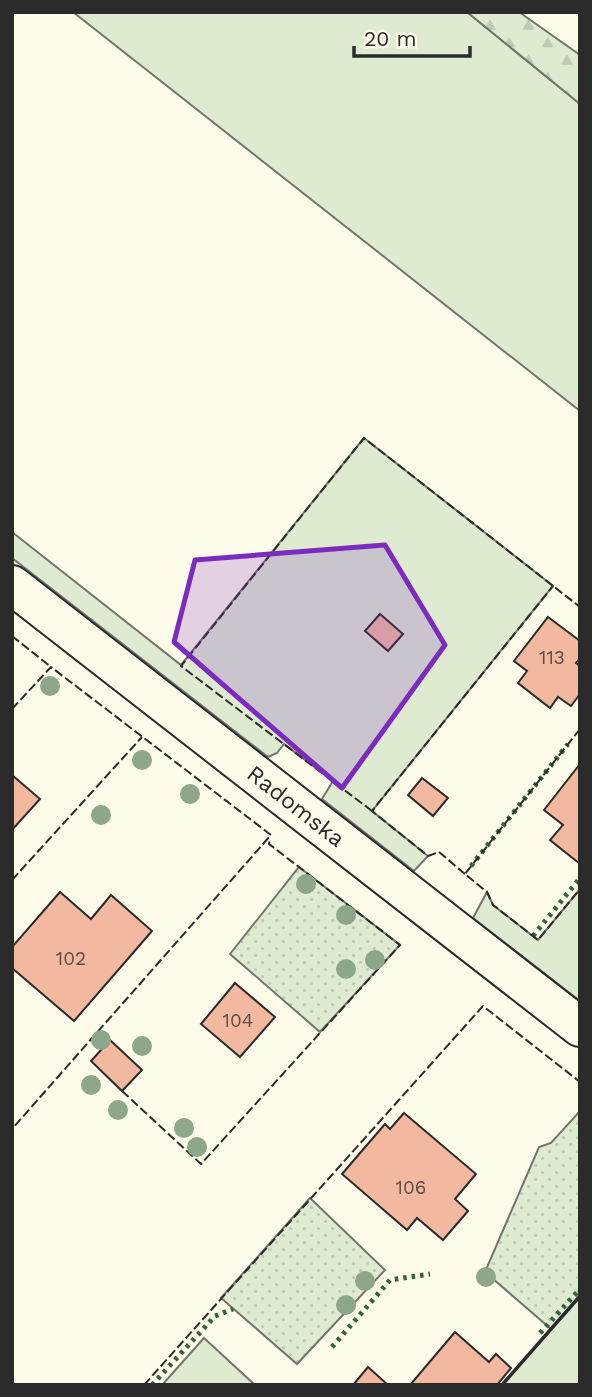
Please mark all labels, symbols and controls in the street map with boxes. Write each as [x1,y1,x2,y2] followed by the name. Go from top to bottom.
[354,14,470,58] scale bar
[364,26,416,51] text: 20 m
[539,646,565,669] house number: 113
[242,760,350,853] street label: Radomska
[56,947,86,970] house number: 102
[223,1009,253,1032] house number: 104
[396,1176,426,1199] house number: 106

